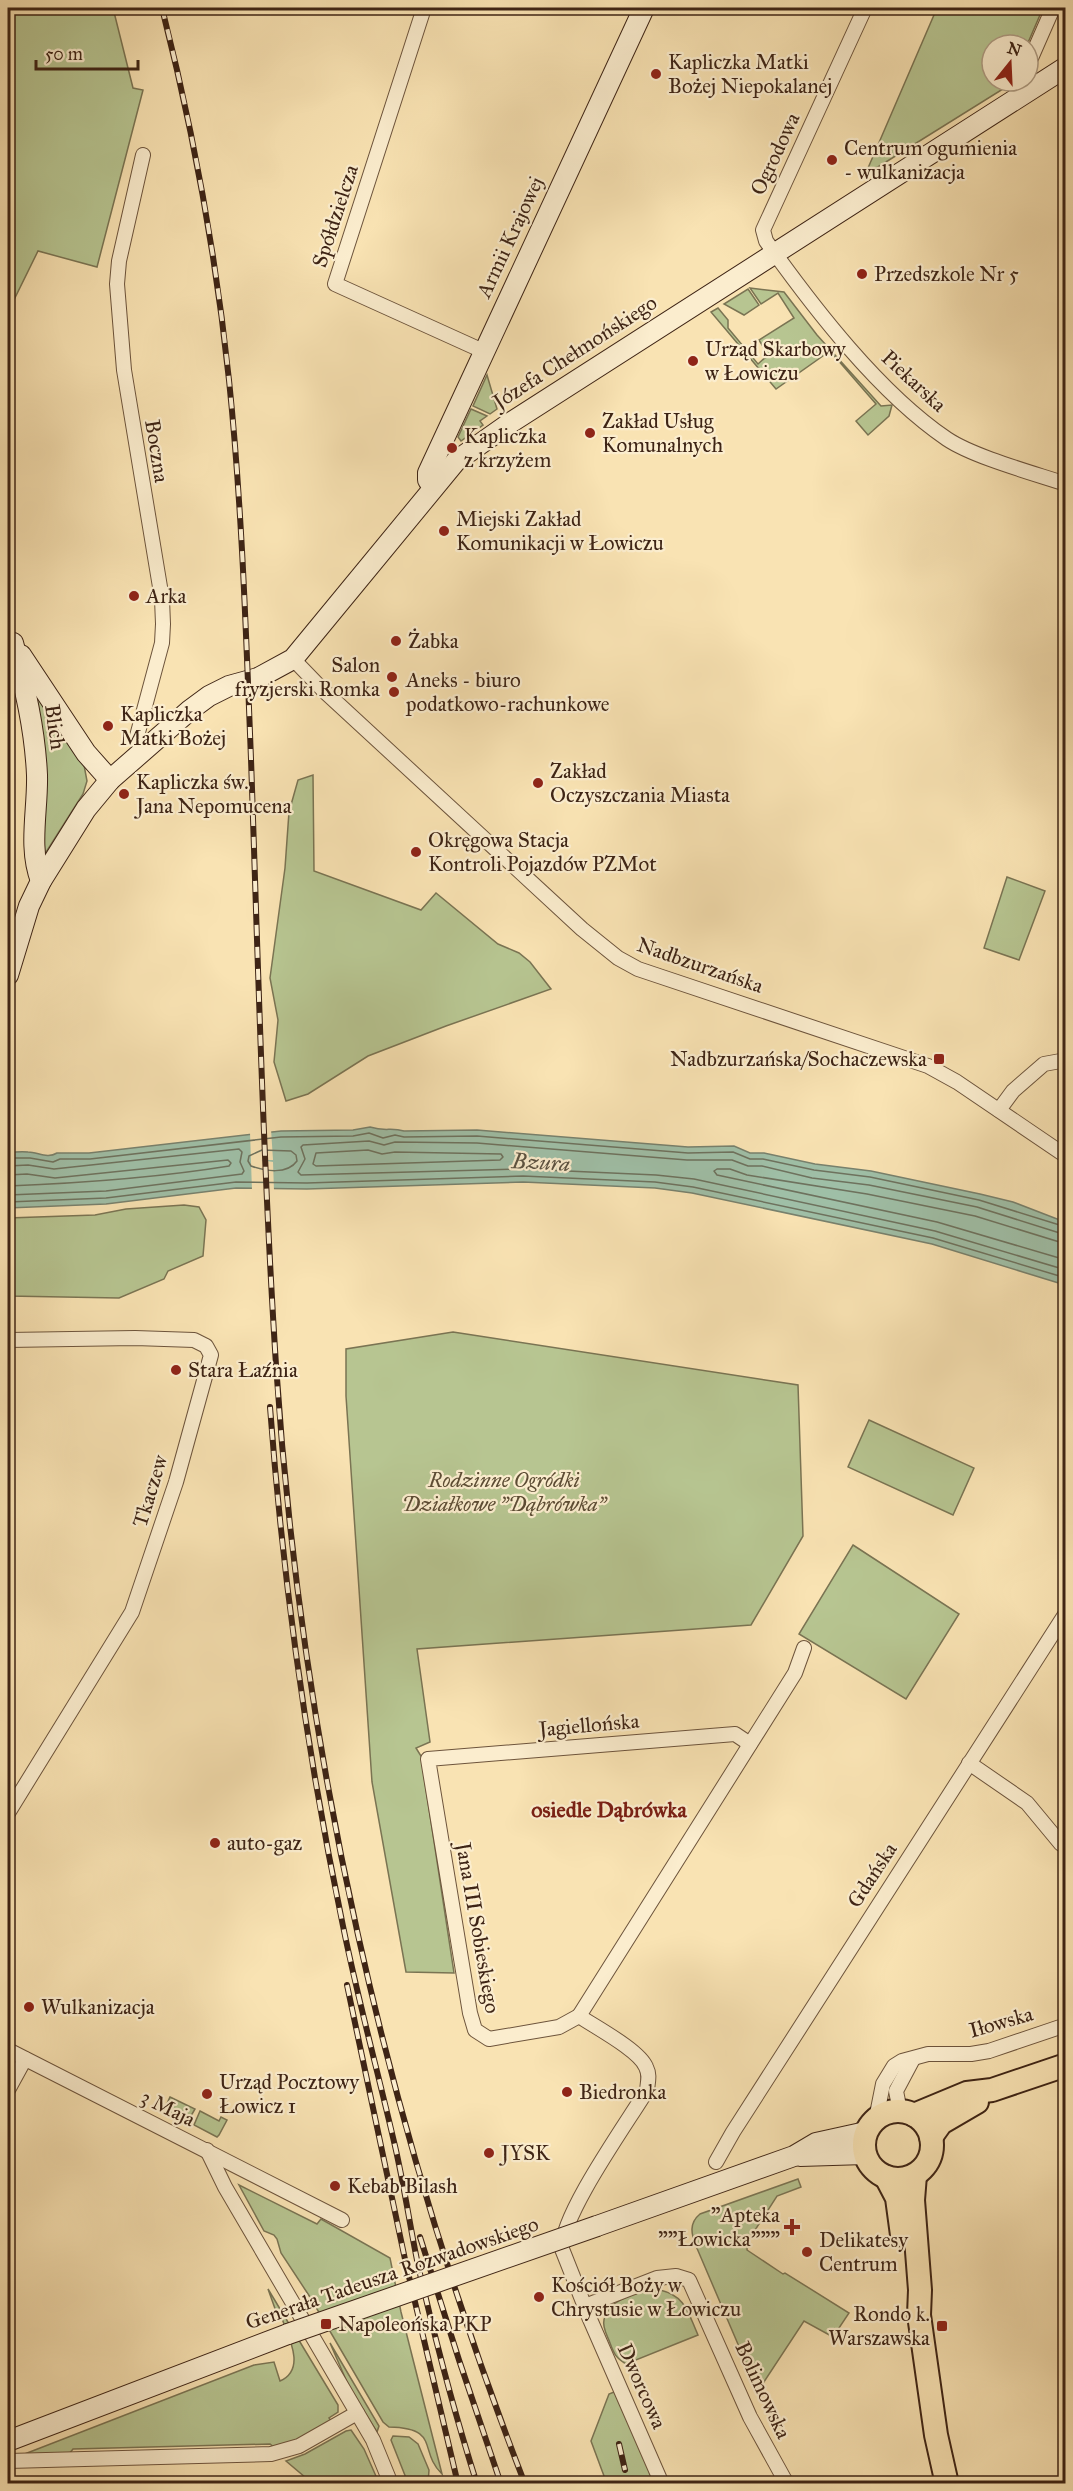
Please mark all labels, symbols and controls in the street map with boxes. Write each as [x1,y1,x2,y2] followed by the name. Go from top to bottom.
[36,33,138,71] scale bar
[980,33,1040,93] north arrow
[1005,38,1024,60] text: N
[45,43,83,65] text: 50 m
[668,49,832,99] place label: Kapliczka Matki Bożej Niepokalanej
[649,67,663,81] marker: Kapliczka Matki Bożej Niepokalanej
[745,108,805,199] street label: Ogrodowa
[844,135,1017,185] place label: Centrum ogumienia - wulkanizacja
[825,153,839,167] marker: Centrum ogumienia - wulkanizacja
[306,161,364,271] street label: Spółdzielcza
[470,172,549,303] street label: Armii Krajowej
[874,261,1019,287] place label: Przedszkole Nr 5
[855,267,869,281] marker: Przedszkole Nr 5
[487,289,662,416] street label: Józefa Chełmońskiego
[705,336,847,386] place label: Urząd Skarbowy w Łowiczu
[876,345,952,418] street label: Piekarska
[686,354,700,368] marker: Urząd Skarbowy w Łowiczu
[602,408,723,458] place label: Zakład Usług Komunalnych
[139,418,175,484] street label: Boczna
[464,423,552,473] place label: Kapliczka z krzyżem
[583,426,597,440] marker: Zakład Usług Komunalnych
[445,441,459,455] marker: Kapliczka z krzyżem
[456,506,664,556] place label: Miejski Zakład Komunikacji w Łowiczu
[437,524,451,538] marker: Miejski Zakład Komunikacji w Łowiczu
[145,583,187,609] place label: Arka
[127,589,141,603] marker: Arka
[408,628,459,654] place label: Żabka
[389,634,403,648] marker: Żabka
[235,652,380,702] place label: Salon fryzjerski Romka
[405,667,610,717] place label: Aneks - biuro podatkowo-rachunkowe
[385,670,399,684] marker: Salon fryzjerski Romka
[387,685,401,699] marker: Aneks - biuro podatkowo-rachunkowe
[120,701,226,751] place label: Kapliczka Matki Bożej
[39,703,71,752] street label: Blich
[101,719,115,733] marker: Kapliczka Matki Bożej
[550,758,730,808] place label: Zakład Oczyszczania Miasta
[134,769,292,819] place label: Kapliczka św. Jana Nepomucena
[531,776,545,790] marker: Zakład Oczyszczania Miasta
[117,787,131,801] marker: Kapliczka św. Jana Nepomucena
[428,827,657,877] place label: Okręgowa Stacja Kontroli Pojazdów PZMot
[409,845,423,859] marker: Okręgowa Stacja Kontroli Pojazdów PZMot
[633,931,767,999] street label: Nadbzurzańska
[670,1046,927,1072] place label: Nadbzurzańska/Sochaczewska
[932,1052,946,1066] marker: Nadbzurzańska/Sochaczewska
[510,1147,571,1177] water label: Bzura
[188,1357,298,1383] place label: Stara Łaźnia
[169,1363,183,1377] marker: Stara Łaźnia
[127,1452,173,1530] street label: Tkaczew
[402,1467,608,1517] park label: Rodzinne Ogródki Działkowe "Dąbrówka"
[536,1708,640,1743] street label: Jagiellońska
[531,1796,687,1823] district label: osiedle Dąbrówka
[227,1830,303,1856] place label: auto-gaz
[208,1836,222,1850] marker: auto-gaz
[841,1837,903,1912] street label: Gdańska
[450,1839,506,2016] street label: Jana III Sobieskiego
[41,1994,155,2020] place label: Wulkanizacja
[22,2000,36,2014] marker: Wulkanizacja
[966,2000,1036,2043] street label: Iłowska
[219,2069,360,2119] place label: Urząd Pocztowy Łowicz 1
[579,2079,666,2105] place label: Biedronka
[136,2084,200,2132] street label: 3 Maja
[560,2085,574,2099] marker: Biedronka
[200,2087,214,2101] marker: Urząd Pocztowy Łowicz 1
[499,2140,551,2166] place label: JYSK
[482,2146,496,2160] marker: JYSK
[347,2173,458,2199] place label: Kebab Bilash
[328,2179,342,2193] marker: Kebab Bilash
[658,2202,780,2252] place label: "Apteka ""Łowicka"""
[242,2210,542,2335] street label: Generała Tadeusza Rozwadowskiego
[785,2220,799,2234] marker: "Apteka ""Łowicka"""
[819,2227,909,2277] place label: Delikatesy Centrum
[800,2245,814,2259] marker: Delikatesy Centrum
[551,2272,741,2322] place label: Kościół Boży w Chrystusie w Łowiczu
[532,2290,546,2304] marker: Kościół Boży w Chrystusie w Łowiczu
[828,2301,930,2351] place label: Rondo k. Warszawska
[338,2311,492,2337] place label: Napoleońska PKP
[319,2317,333,2331] marker: Napoleońska PKP
[935,2319,949,2333] marker: Rondo k. Warszawska
[729,2337,797,2443] street label: Bolimowska
[612,2339,672,2433] street label: Dworcowa

